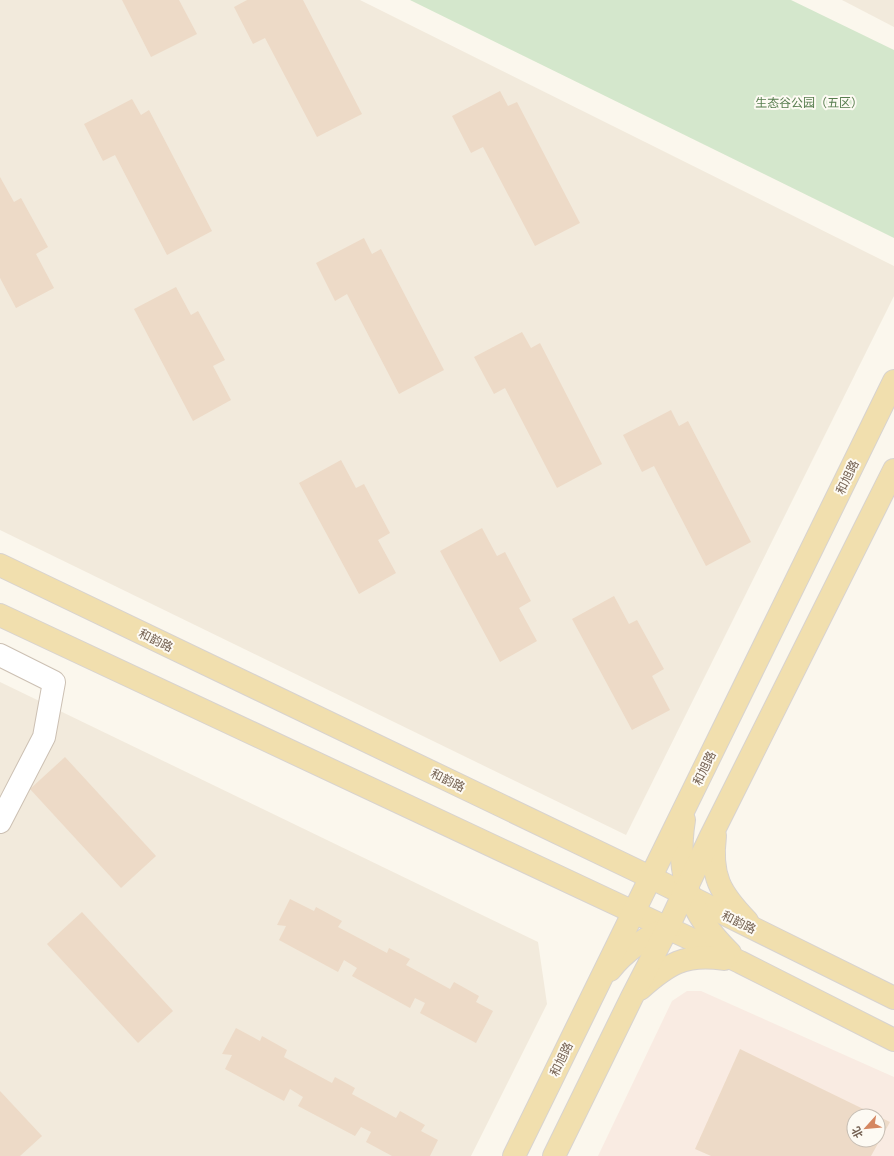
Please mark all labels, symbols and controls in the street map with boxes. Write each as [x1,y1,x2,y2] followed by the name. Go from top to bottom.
[755,95,863,110] park label: 生态谷公园（五区）
[832,458,862,496] street label: 和旭路
[137,625,175,655] street label: 和韵路
[689,749,719,787] street label: 和旭路
[429,765,467,795] street label: 和韵路
[720,907,758,937] street label: 和韵路
[546,1040,576,1078] street label: 和旭路
[846,1108,886,1148] north arrow
[848,1124,866,1141] text: 北

